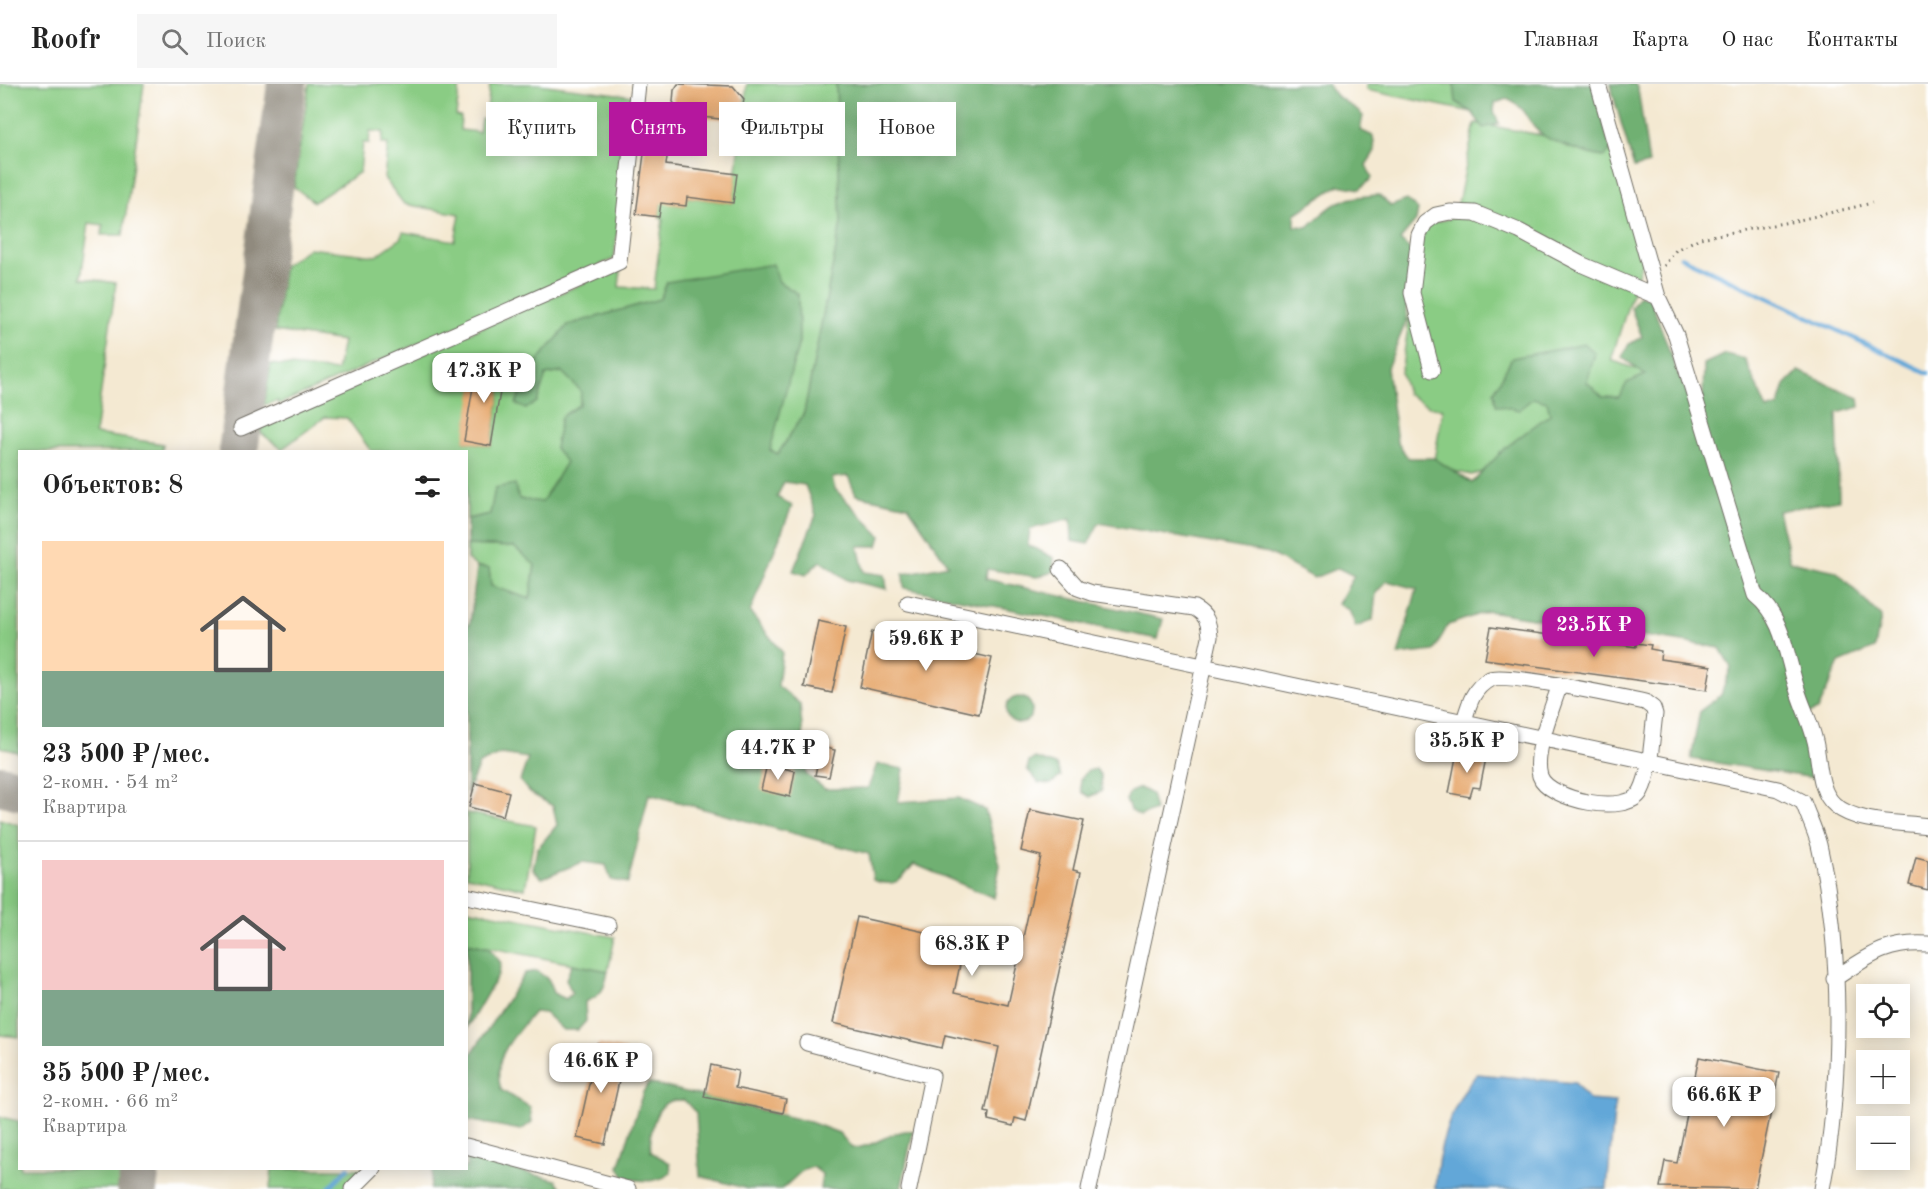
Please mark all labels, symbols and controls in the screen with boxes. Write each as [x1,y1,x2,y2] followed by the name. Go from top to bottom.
[137,14,557,68] search box
[158,25,191,58] icon: search
[30,27,101,55] text: Roofr
[206,30,266,52] text: Поиск
[1523,30,1599,51] text: Главная
[1632,30,1689,51] text: Карта
[1722,30,1773,51] text: О нас
[1806,30,1898,51] text: Контакты
[486,102,597,156] chip: Купить
[609,102,707,156] chip: Снять
[719,102,845,156] chip: Фильтры
[857,102,956,156] chip: Новое
[429,353,539,404] pin: 47.3K ₽
[446,362,522,382] text: 47.3K ₽
[411,470,444,503] icon: filters
[42,473,183,499] text: Объектов: 8
[189,580,297,688] icon: home
[1539,607,1649,658] pin: 23.5K ₽
[1556,616,1632,636] text: 23.5K ₽
[871,621,981,672] pin: 59.6K ₽
[888,630,964,650] text: 59.6K ₽
[1412,723,1522,774] pin: 35.5K ₽
[723,730,833,781] pin: 44.7K ₽
[1429,732,1505,752] text: 35.5K ₽
[740,739,816,759] text: 44.7K ₽
[42,742,210,768] text: 23 500 ₽/мес.
[42,773,178,793] text: 2-комн. · 54 m²
[42,798,127,818] text: Квартира
[189,899,297,1007] icon: home
[917,926,1027,977] pin: 68.3K ₽
[934,935,1010,955] text: 68.3K ₽
[1856,984,1910,1170] map controls
[1856,984,1910,1038] button: locate
[546,1043,656,1094] pin: 46.6K ₽
[1856,1050,1910,1104] button: +
[563,1052,639,1072] text: 46.6K ₽
[42,1061,210,1087] text: 35 500 ₽/мес.
[1669,1077,1779,1128] pin: 66.6K ₽
[1686,1086,1762,1106] text: 66.6K ₽
[42,1092,178,1112] text: 2-комн. · 66 m²
[1856,1116,1910,1170] button: −
[42,1117,127,1137] text: Квартира

